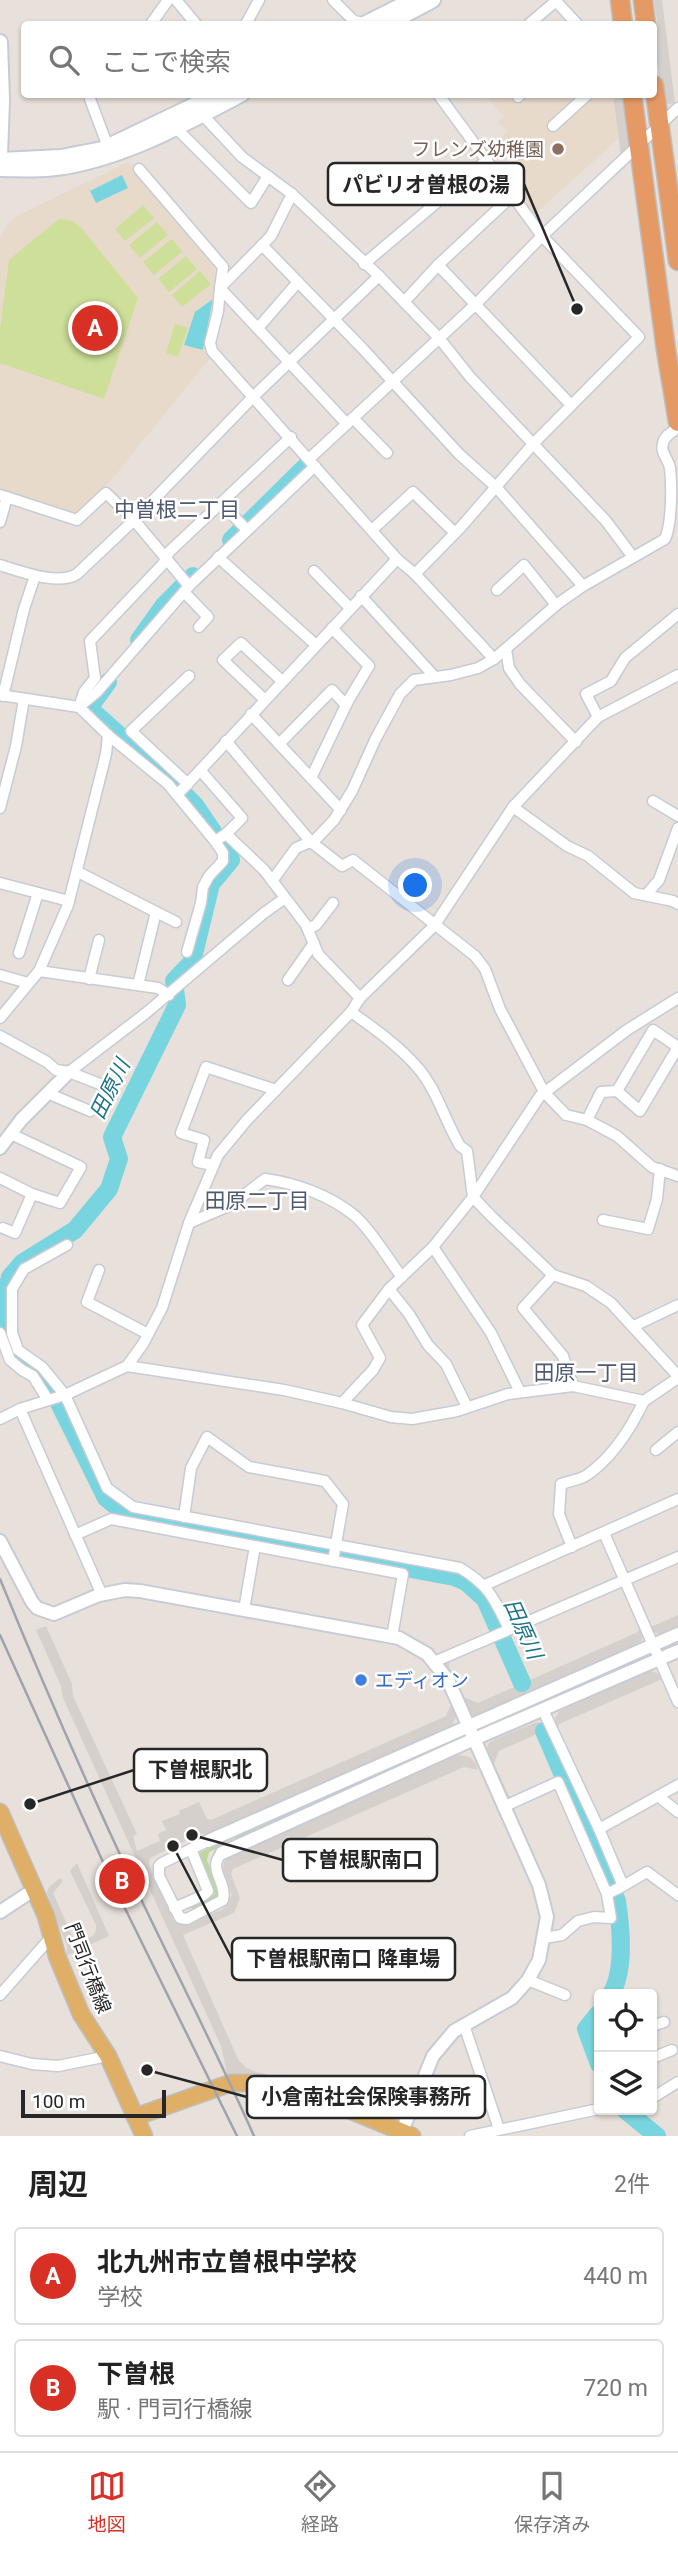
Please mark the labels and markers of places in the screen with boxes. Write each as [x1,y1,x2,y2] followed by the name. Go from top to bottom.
[411,138,544,161] place label: フレンズ幼稚園
[550,141,566,157] marker: フレンズ幼稚園
[328,163,524,205] callout: パビリオ曽根の湯
[72,302,118,354] pin: A
[375,1669,469,1692] place label: エディオン
[353,1672,369,1688] marker: エディオン
[134,1749,267,1791] callout: 下曽根駅北
[283,1839,437,1881] callout: 下曽根駅南口
[99,1855,145,1907] pin: B
[232,1938,455,1980] callout: 下曽根駅南口 降車場
[247,2076,485,2118] callout: 小倉南社会保険事務所

